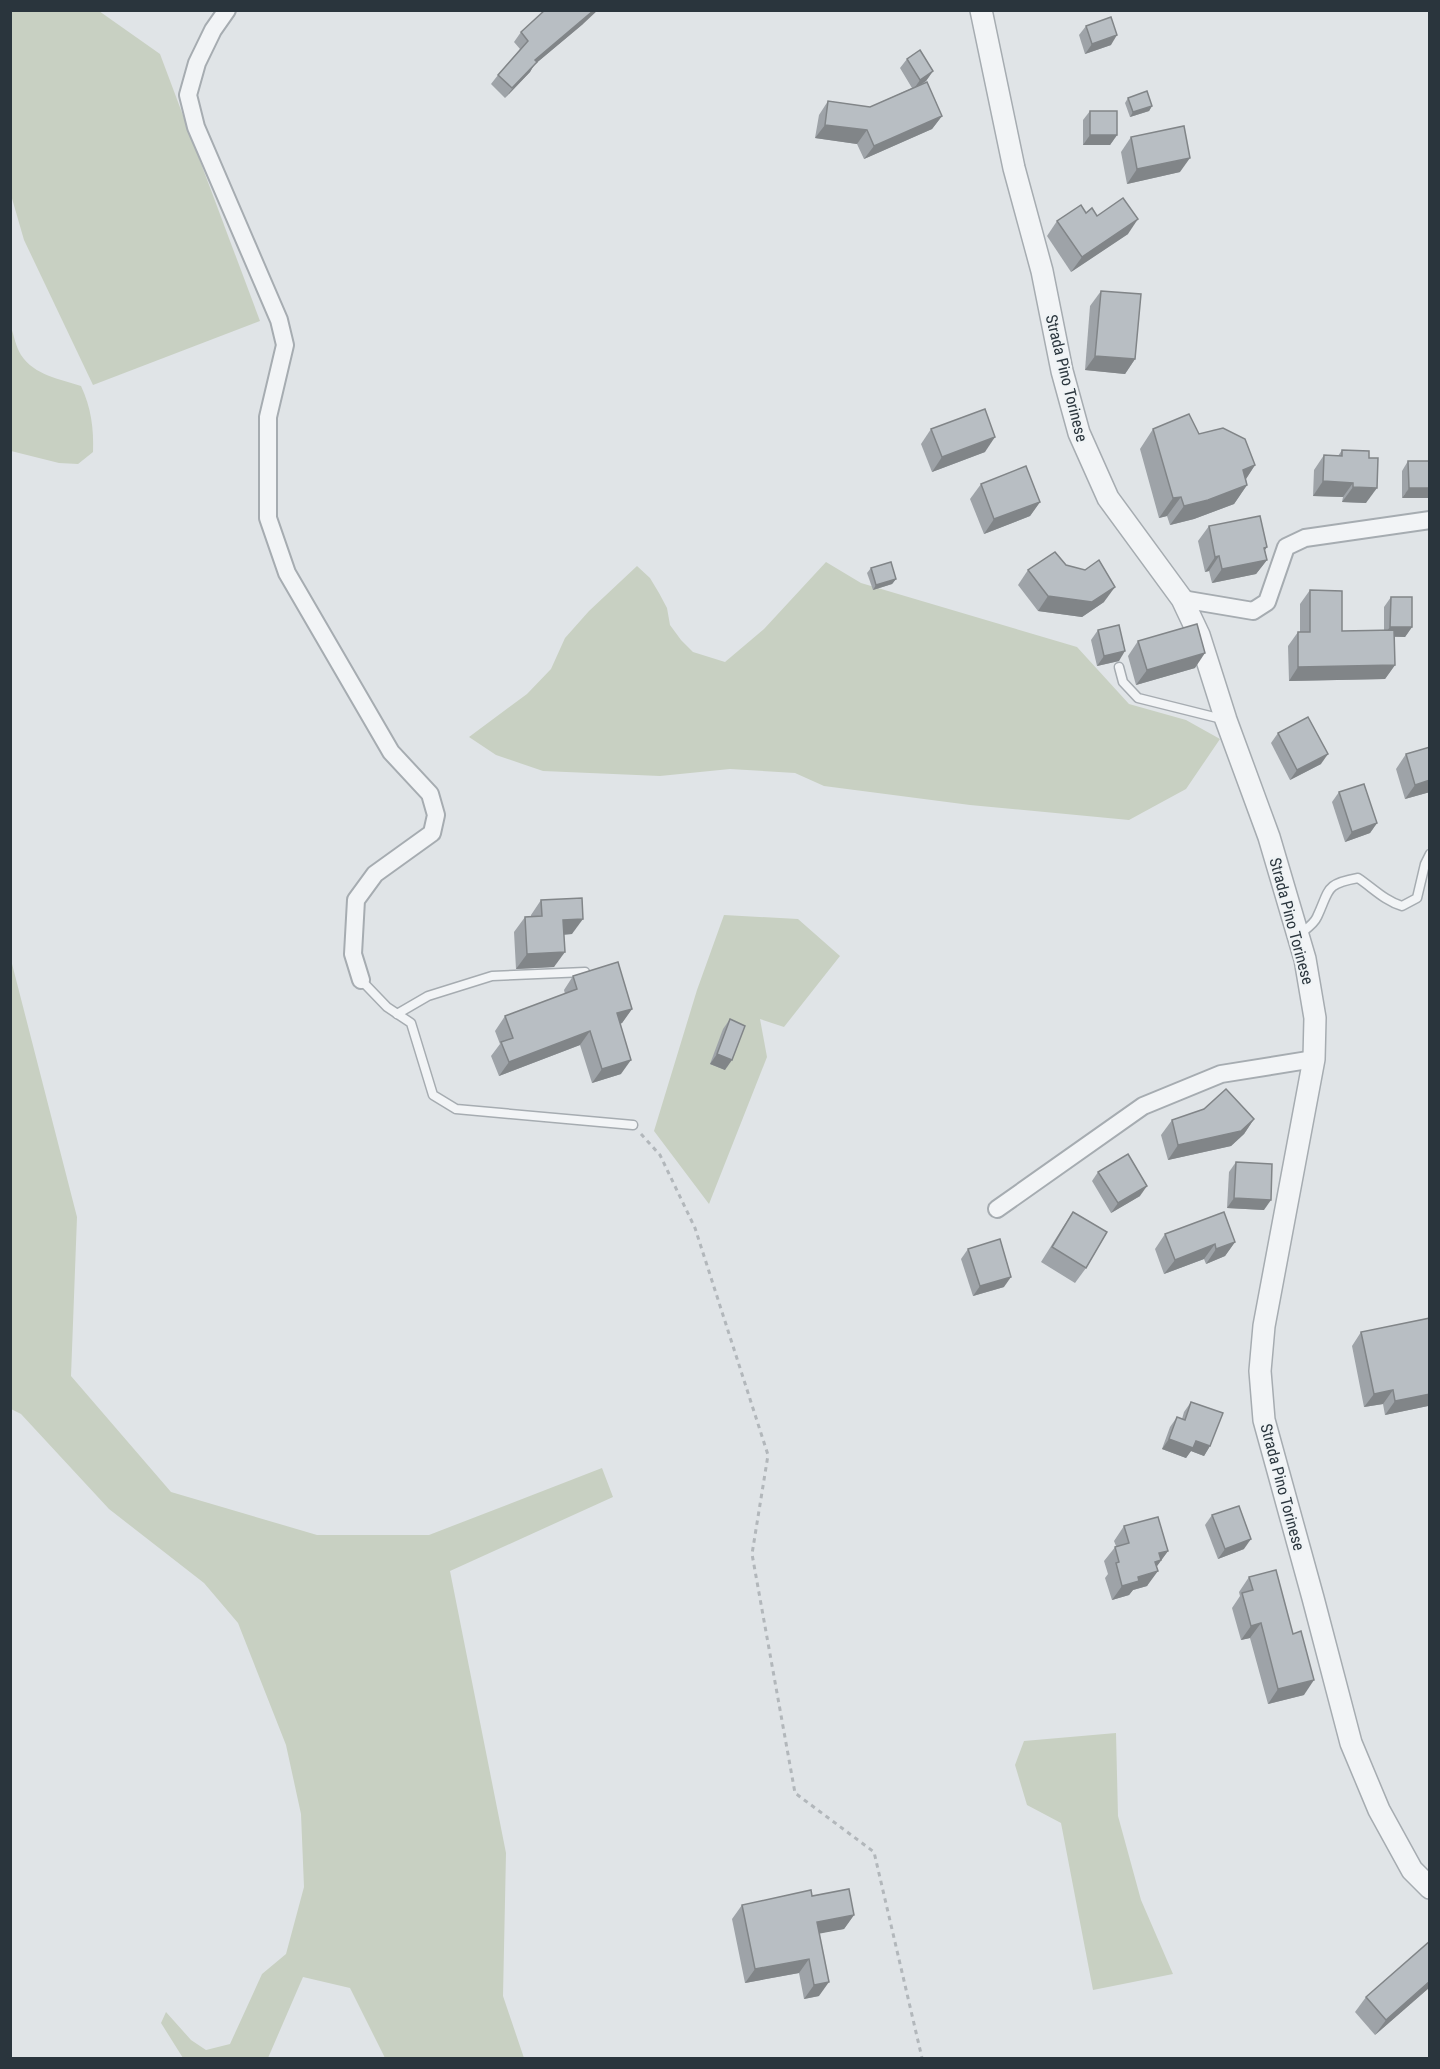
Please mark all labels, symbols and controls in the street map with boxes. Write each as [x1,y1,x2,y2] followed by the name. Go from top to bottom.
[1042,313,1092,444] street label: Strada Pino Torinese
[1265,856,1318,987] street label: Strada Pino Torinese
[1256,1422,1309,1553] street label: Strada Pino Torinese

